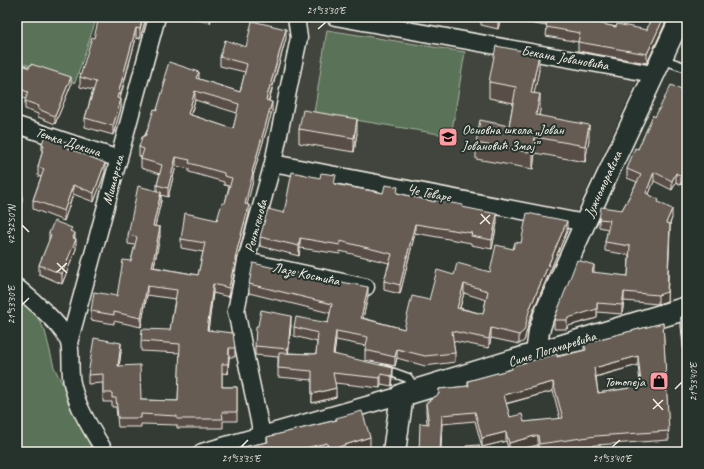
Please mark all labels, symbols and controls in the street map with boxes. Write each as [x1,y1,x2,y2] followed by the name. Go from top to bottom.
[307,4,347,17] text: 21°53'30"E
[520,42,611,74] street label: Бекана Јовановића
[461,121,565,154] place label: Основна школа „Јован Јовановић Змај”
[33,123,104,161] street label: Тетка Докина
[437,126,459,148] school or university icon: Основна школа „Јован Јовановић Змај”
[580,147,626,221] street label: Јужноморавска
[98,152,128,207] street label: Мишарска
[406,180,454,206] street label: Че Геваре
[241,197,271,254] street label: Рентгенова
[5,203,18,245] text: 42°32'50"N
[271,259,342,290] street label: Лазе Костића
[5,284,18,324] text: 21°53'30"E
[506,327,599,370] street label: Симе Погачаревића
[687,361,700,401] text: 21°53'40"E
[648,370,670,392] shop icon: Тотопеја
[604,373,646,390] place label: Тотопеја
[222,452,262,465] text: 21°53'35"E
[593,452,633,465] text: 21°53'40"E

